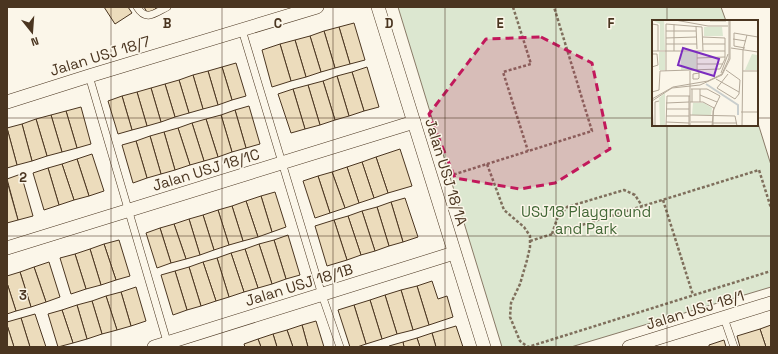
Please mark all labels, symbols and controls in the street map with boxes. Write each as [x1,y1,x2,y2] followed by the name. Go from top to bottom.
[12,12,52,52] north arrow
[163,15,172,32] text: B
[274,15,282,32] text: C
[385,15,394,32] text: D
[496,15,504,32] text: E
[608,15,615,32] text: F
[652,20,758,126] inset map
[47,31,152,80] street label: Jalan USJ 18/7
[29,34,40,49] text: N
[421,116,472,228] street label: Jalan USJ 18/1A
[150,144,262,195] street label: Jalan USJ 18/1C
[19,169,27,186] text: 2
[521,202,651,238] park label: USJ18 Playground and Park
[243,259,355,310] street label: Jalan USJ 18/1B
[643,286,746,334] street label: Jalan USJ 18/1
[19,287,27,304] text: 3

